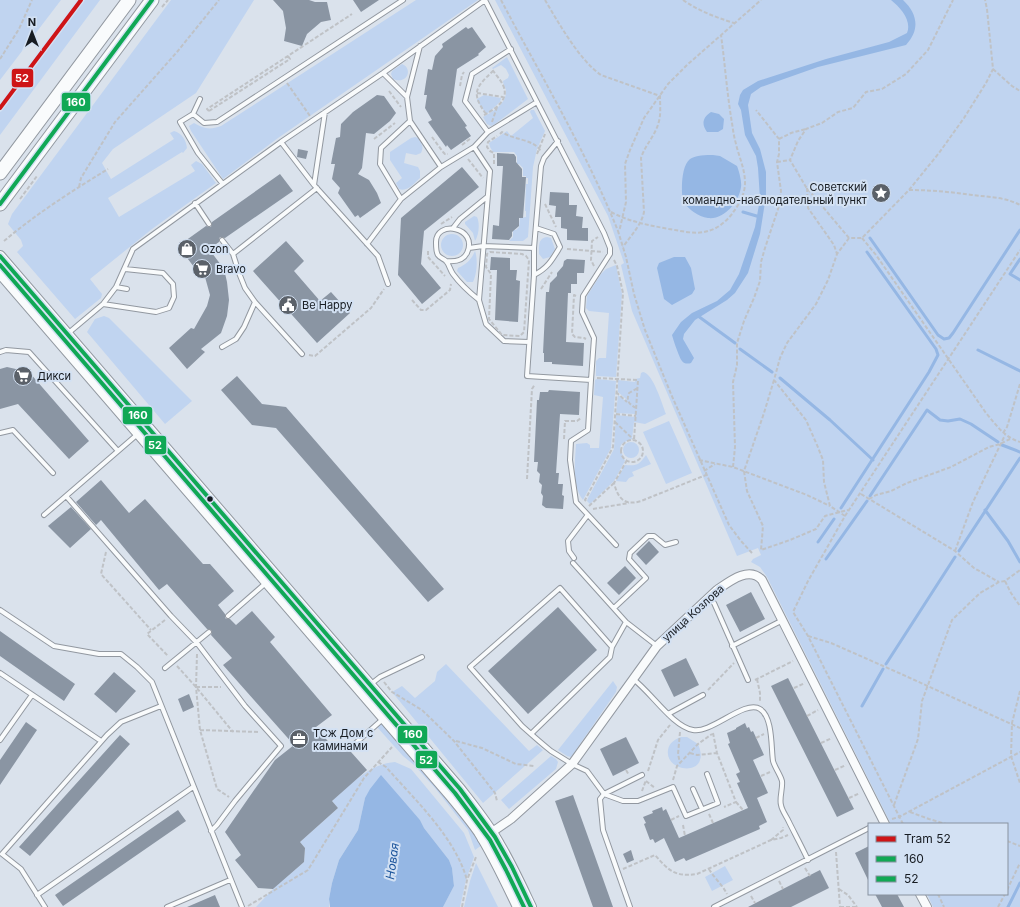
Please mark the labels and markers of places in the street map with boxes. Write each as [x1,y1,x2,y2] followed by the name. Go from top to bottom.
[682,180,868,207] place label: Советский командно-наблюдательный пункт
[870,182,892,204] place icon: Советский командно-наблюдательный пункт
[176,238,198,260] shop icon: Ozon
[201,242,228,256] place label: Ozon
[191,258,213,280] supermarket icon: Bravo
[216,262,246,276] place label: Bravo
[277,294,299,316] public building icon: Be Happy
[302,298,353,312] place label: Be Happy
[12,365,34,387] supermarket icon: Дикси
[37,369,71,383] place label: Дикси
[205,494,215,504] unlabelled marker
[313,726,373,753] place label: ТСж Дом с каминами
[288,728,310,750] office icon: ТСж Дом с каминами

